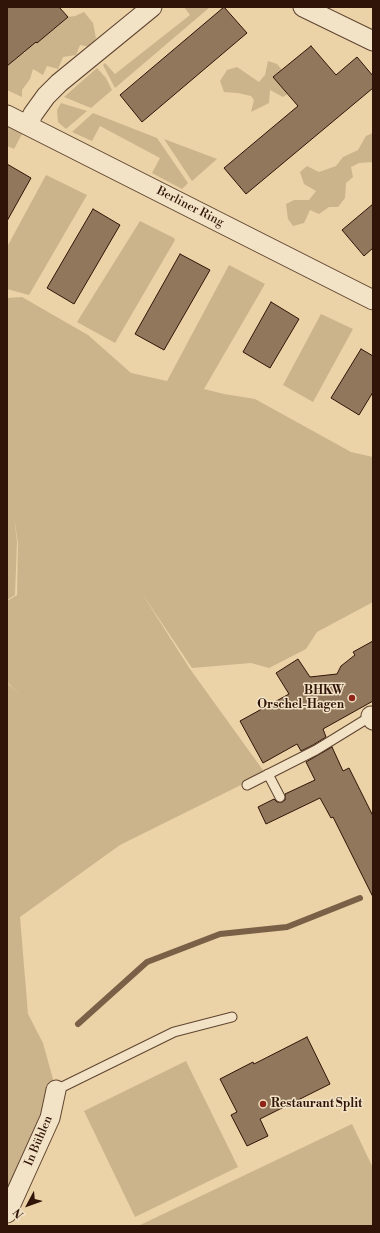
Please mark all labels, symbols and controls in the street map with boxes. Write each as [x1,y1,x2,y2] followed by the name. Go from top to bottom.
[154,184,226,230] street label: Berliner Ring
[257,684,344,712] place label: BHKW Orschel-Hagen
[347,693,357,703] marker: BHKW Orschel-Hagen
[271,1097,362,1111] place label: Restaurant Split
[258,1099,268,1109] marker: Restaurant Split
[22,1114,56,1168] street label: In Bühlen
[8,1185,48,1225] north arrow
[11,1205,27,1221] text: N

